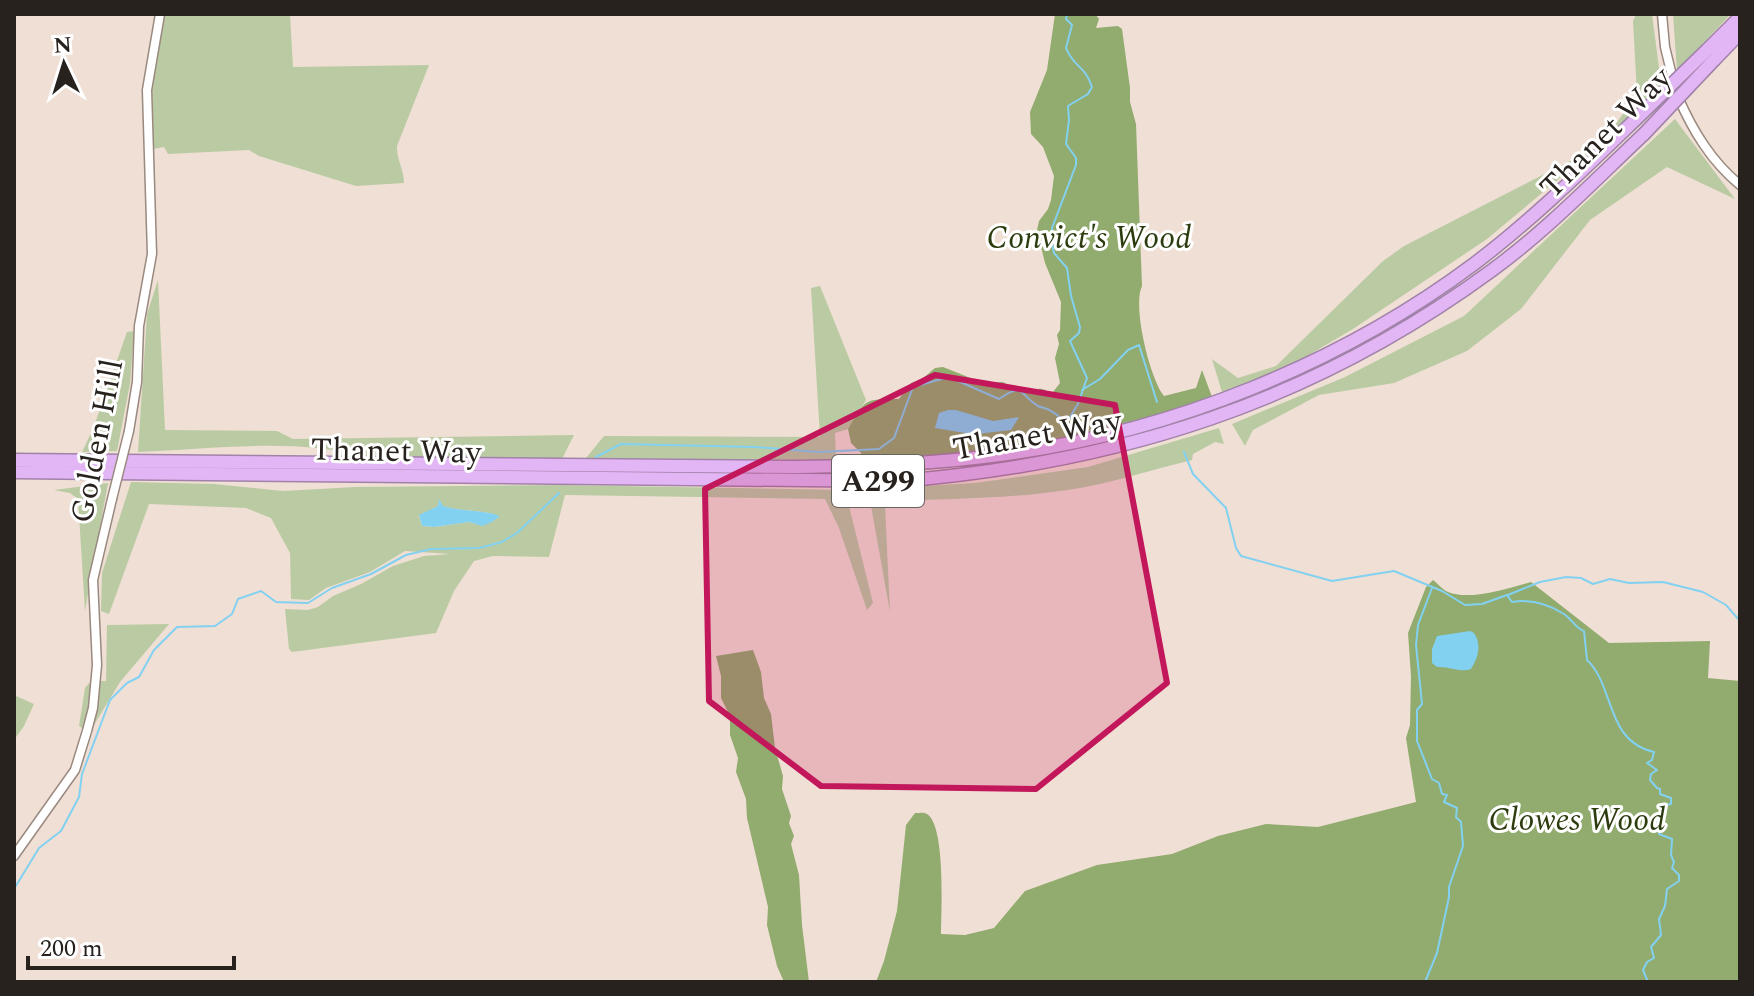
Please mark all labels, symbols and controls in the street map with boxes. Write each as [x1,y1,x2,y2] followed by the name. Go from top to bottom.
[24,24,104,104] north arrow
[53,28,73,63] text: N
[1528,54,1685,211] street label: Thanet Way
[987,214,1192,263] park label: Convict's Wood
[58,355,137,527] street label: Golden Hill
[949,396,1127,474] street label: Thanet Way
[310,426,483,478] street label: Thanet Way
[832,455,924,507] road number: A299
[1489,796,1665,845] park label: Clowes Wood
[28,920,234,970] scale bar
[40,931,103,967] text: 200 m

